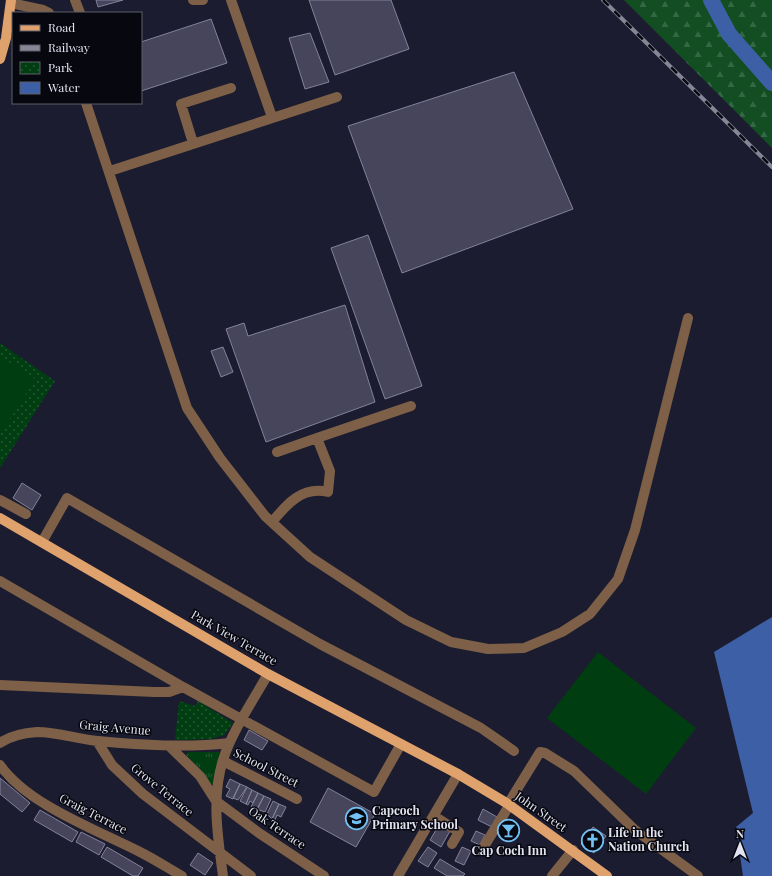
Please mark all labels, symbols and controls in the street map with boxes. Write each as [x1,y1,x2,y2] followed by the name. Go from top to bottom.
[12,12,142,104] legend
[48,19,75,35] text: Road
[48,39,90,55] text: Railway
[48,59,73,75] text: Park
[47,79,81,95] text: Water
[188,606,281,668] street label: Park View Terrace
[79,716,152,738] street label: Graig Avenue
[231,744,302,791] street label: School Street
[128,759,197,819] street label: Grove Terrace
[512,787,571,835] street label: John Street
[57,789,130,837] street label: Graig Terrace
[246,802,309,852] street label: Oak Terrace
[372,802,458,832] place label: Capcoch Primary School
[343,805,369,831] school or university icon: Capcoch Primary School
[496,817,522,843] bar icon: Cap Coch Inn
[608,824,690,854] place label: Life in the Nation Church
[720,824,760,864] north arrow
[736,826,744,841] text: N
[580,827,606,853] church icon: Life in the Nation Church
[471,842,547,858] place label: Cap Coch Inn

